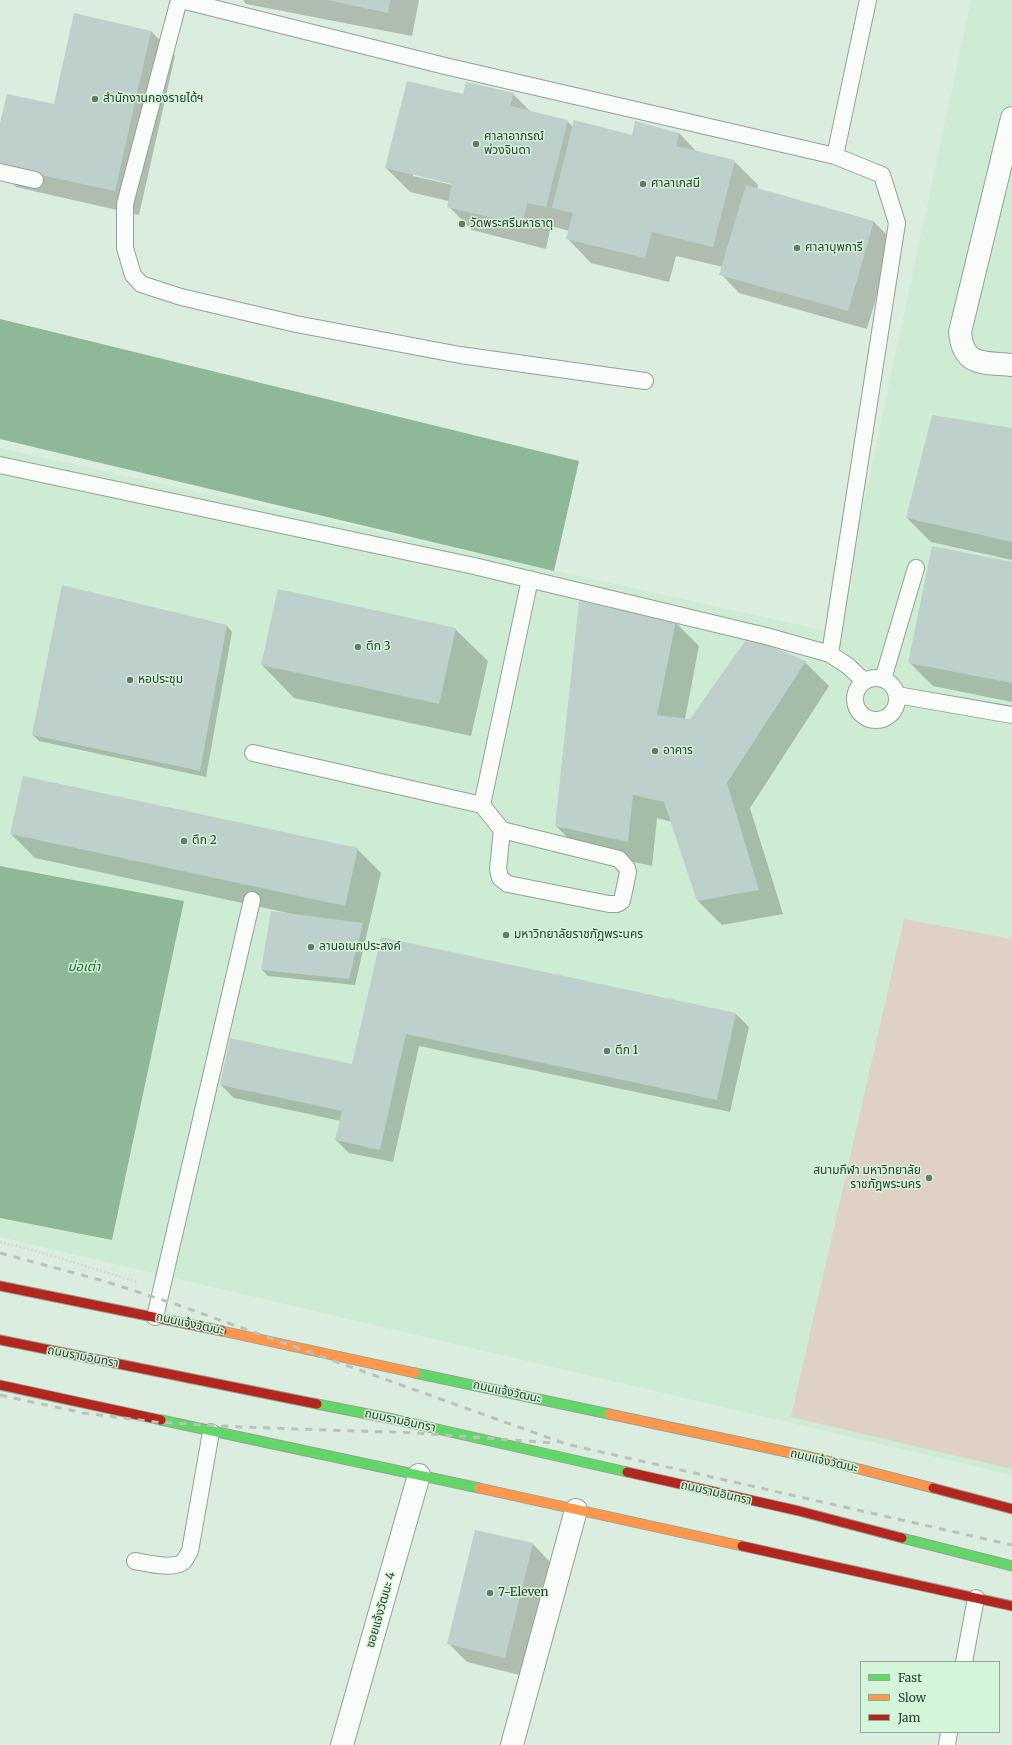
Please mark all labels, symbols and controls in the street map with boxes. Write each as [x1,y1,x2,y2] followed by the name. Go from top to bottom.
[103,92,203,106] place label: สำนักงานกองรายได้ฯ
[90,94,100,104] marker: สำนักงานกองรายได้ฯ
[484,130,544,158] place label: ศาลาอาภรณ์ พ่วงจินดา
[471,139,481,149] marker: ศาลาอาภรณ์ พ่วงจินดา
[651,177,700,191] place label: ศาลาเกสนี
[638,179,648,189] marker: ศาลาเกสนี
[470,217,553,231] place label: วัดพระศรีมหาธาตุ
[457,219,467,229] marker: วัดพระศรีมหาธาตุ
[805,241,863,255] place label: ศาลาบุพการี
[792,243,802,253] marker: ศาลาบุพการี
[366,640,391,654] place label: ตึก 3
[353,642,363,652] marker: ตึก 3
[138,673,183,687] place label: หอประชุม
[125,675,135,685] marker: หอประชุม
[663,744,693,758] place label: อาคาร
[650,746,660,756] marker: อาคาร
[192,834,217,848] place label: ตึก 2
[179,836,189,846] marker: ตึก 2
[514,928,643,942] place label: มหาวิทยาลัยราชภัฏพระนคร
[501,930,511,940] marker: มหาวิทยาลัยราชภัฏพระนคร
[319,940,401,954] place label: ลานอเนกประสงค์
[306,942,316,952] marker: ลานอเนกประสงค์
[68,959,100,975] water label: บ่อเต่า
[615,1044,638,1058] place label: ตึก 1
[602,1046,612,1056] marker: ตึก 1
[813,1164,921,1192] place label: สนามกีฬา มหาวิทยาลัย ราชภัฎพระนคร
[924,1173,934,1183] marker: สนามกีฬา มหาวิทยาลัย ราชภัฎพระนคร
[155,1310,225,1338] street label: ถนนแจ้งวัฒนะ
[46,1343,120,1371] street label: ถนนรามอินทรา
[472,1378,542,1406] street label: ถนนแจ้งวัฒนะ
[363,1406,437,1436] street label: ถนนรามอินทรา
[789,1446,859,1476] street label: ถนนแจ้งวัฒนะ
[679,1478,753,1508] street label: ถนนรามอินทรา
[363,1570,399,1650] street label: ซอยแจ้งวัฒนะ 4
[498,1586,548,1600] place label: 7-Eleven
[485,1588,495,1598] marker: 7-Eleven
[860,1661,1000,1733] legend
[898,1670,922,1685] text: Fast
[898,1690,926,1705] text: Slow
[898,1710,920,1725] text: Jam

